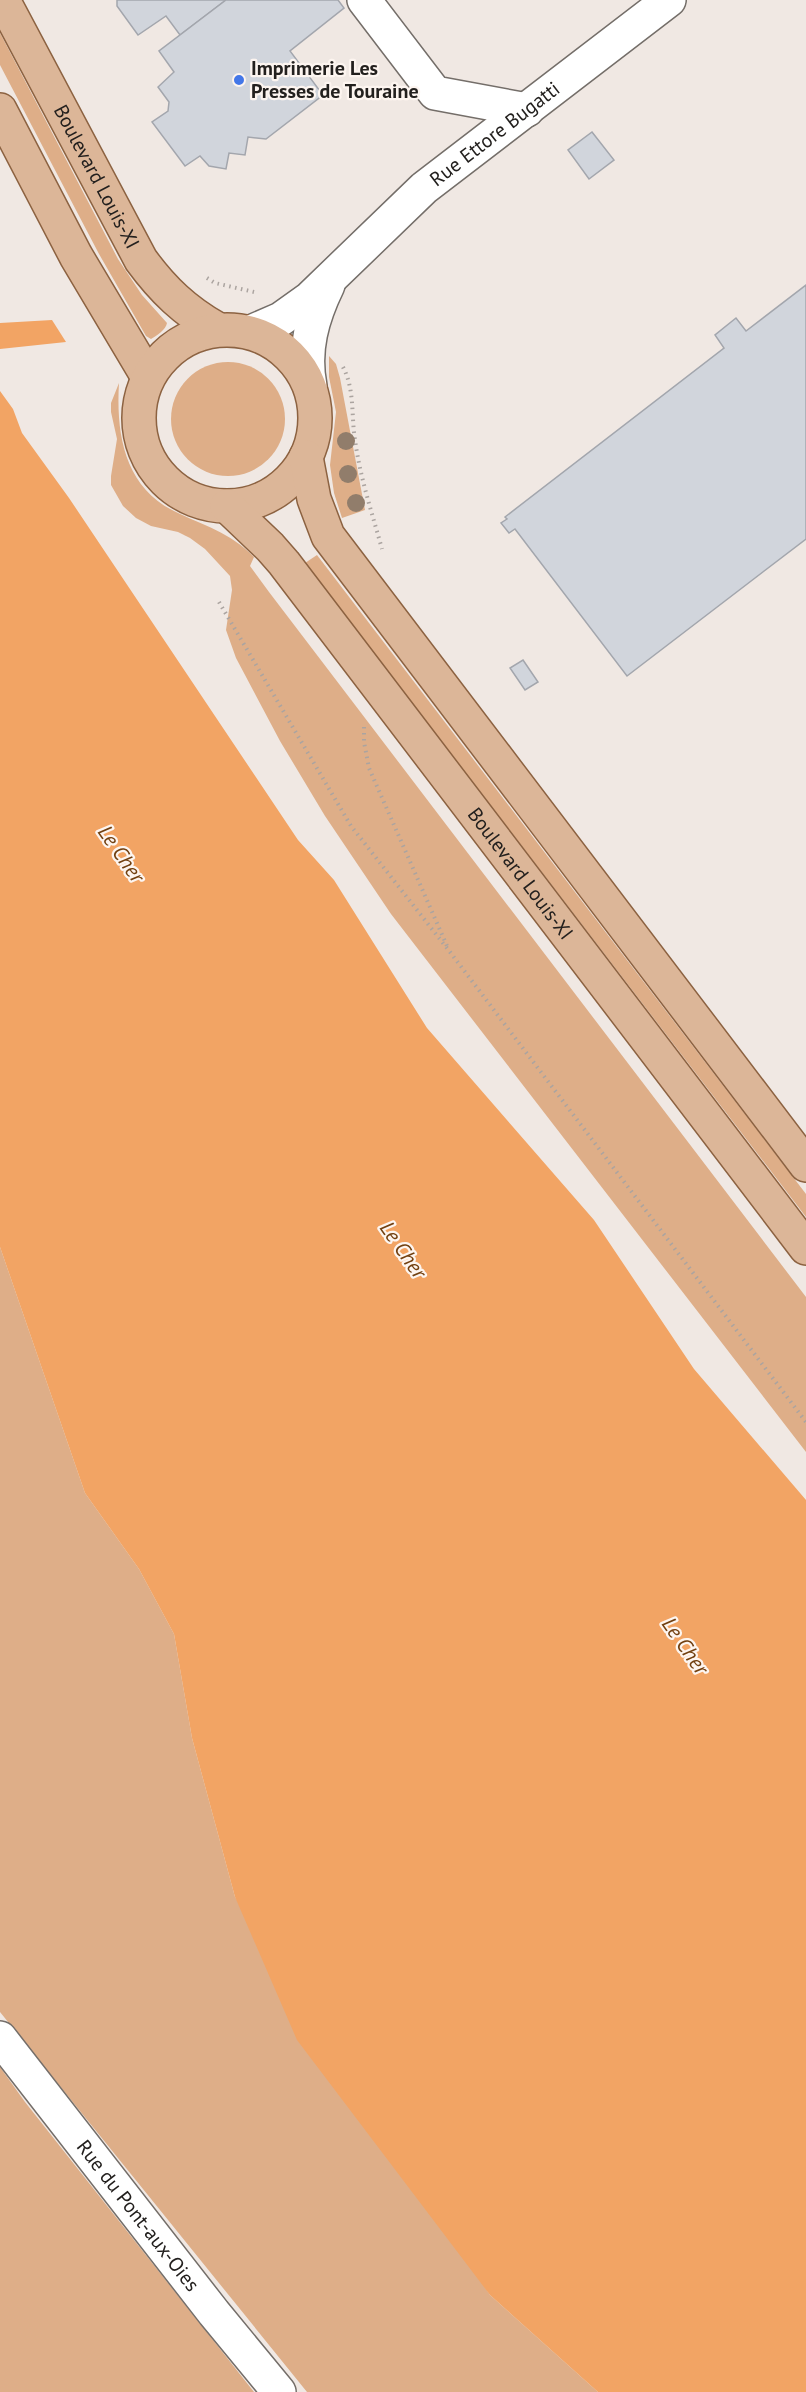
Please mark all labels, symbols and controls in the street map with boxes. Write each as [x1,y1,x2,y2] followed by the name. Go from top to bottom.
[251,55,419,104] place label: Imprimerie Les Presses de Touraine
[232,73,246,87] marker: Imprimerie Les Presses de Touraine
[424,76,565,192] street label: Rue Ettore Bugatti
[48,100,146,253] street label: Boulevard Louis-XI
[462,802,579,945] street label: Boulevard Louis-XI
[92,820,152,889] water label: Le Cher
[374,1216,434,1285] water label: Le Cher
[656,1612,716,1681] water label: Le Cher
[71,2134,205,2297] street label: Rue du Pont-aux-Oies

